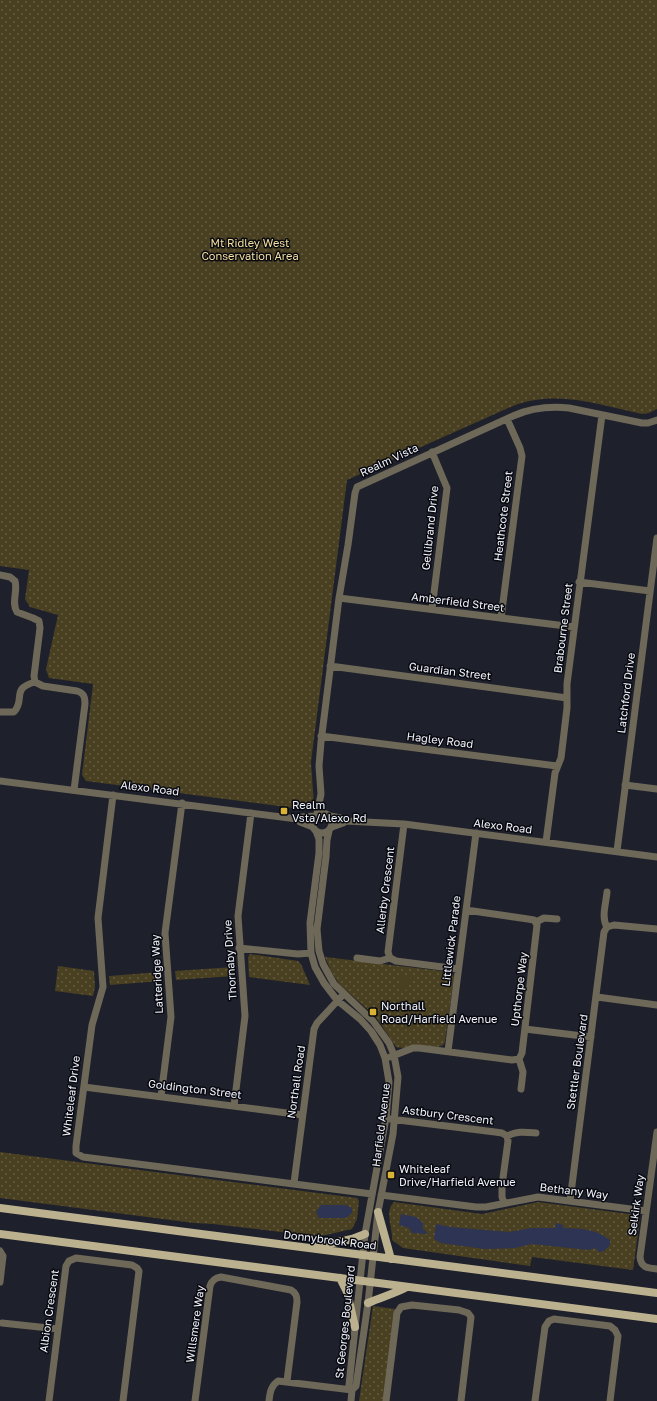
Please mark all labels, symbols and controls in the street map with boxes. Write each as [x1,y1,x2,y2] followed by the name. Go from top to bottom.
[201,236,299,262] park label: Mt Ridley West Conservation Area
[358,440,420,479] street label: Realm Vista
[491,470,514,562] street label: Heathcote Street
[419,485,440,571] street label: Gellibrand Drive
[551,582,574,674] street label: Brabourne Street
[411,589,505,614] street label: Amberfield Street
[614,652,637,734] street label: Latchford Drive
[408,659,492,682] street label: Guardian Street
[406,729,474,750] street label: Hagley Road
[120,777,180,798] street label: Alexo Road
[292,798,367,824] place label: Realm Vsta/Alexo Rd
[279,806,289,816] marker: Realm Vsta/Alexo Rd
[473,815,533,836] street label: Alexo Road
[373,846,396,934] street label: Allerby Crescent
[438,895,463,987] street label: Littlewick Parade
[220,920,239,1000] street label: Thornaby Drive
[148,934,165,1014] street label: Latteridge Way
[507,951,530,1027] street label: Upthorpe Way
[381,999,497,1025] place label: Northall Road/Harfield Avenue
[368,1007,378,1017] marker: Northall Road/Harfield Avenue
[563,1013,590,1111] street label: Stettler Boulevard
[284,1045,307,1119] street label: Northall Road
[59,1055,82,1137] street label: Whiteleaf Drive
[148,1076,243,1101] street label: Goldington Street
[369,1082,392,1168] street label: Harfield Avenue
[402,1102,494,1127] street label: Astbury Crescent
[399,1162,516,1188] place label: Whiteleaf Drive/Harfield Avenue
[386,1170,396,1180] marker: Whiteleaf Drive/Harfield Avenue
[625,1174,646,1236] street label: Selkirk Way
[539,1180,609,1201] street label: Bethany Way
[283,1227,377,1252] street label: Donnybrook Road
[332,1265,357,1379] street label: St Georges Boulevard
[36,1269,61,1353] street label: Albion Crescent
[183,1284,206,1363] street label: Willsmere Way

